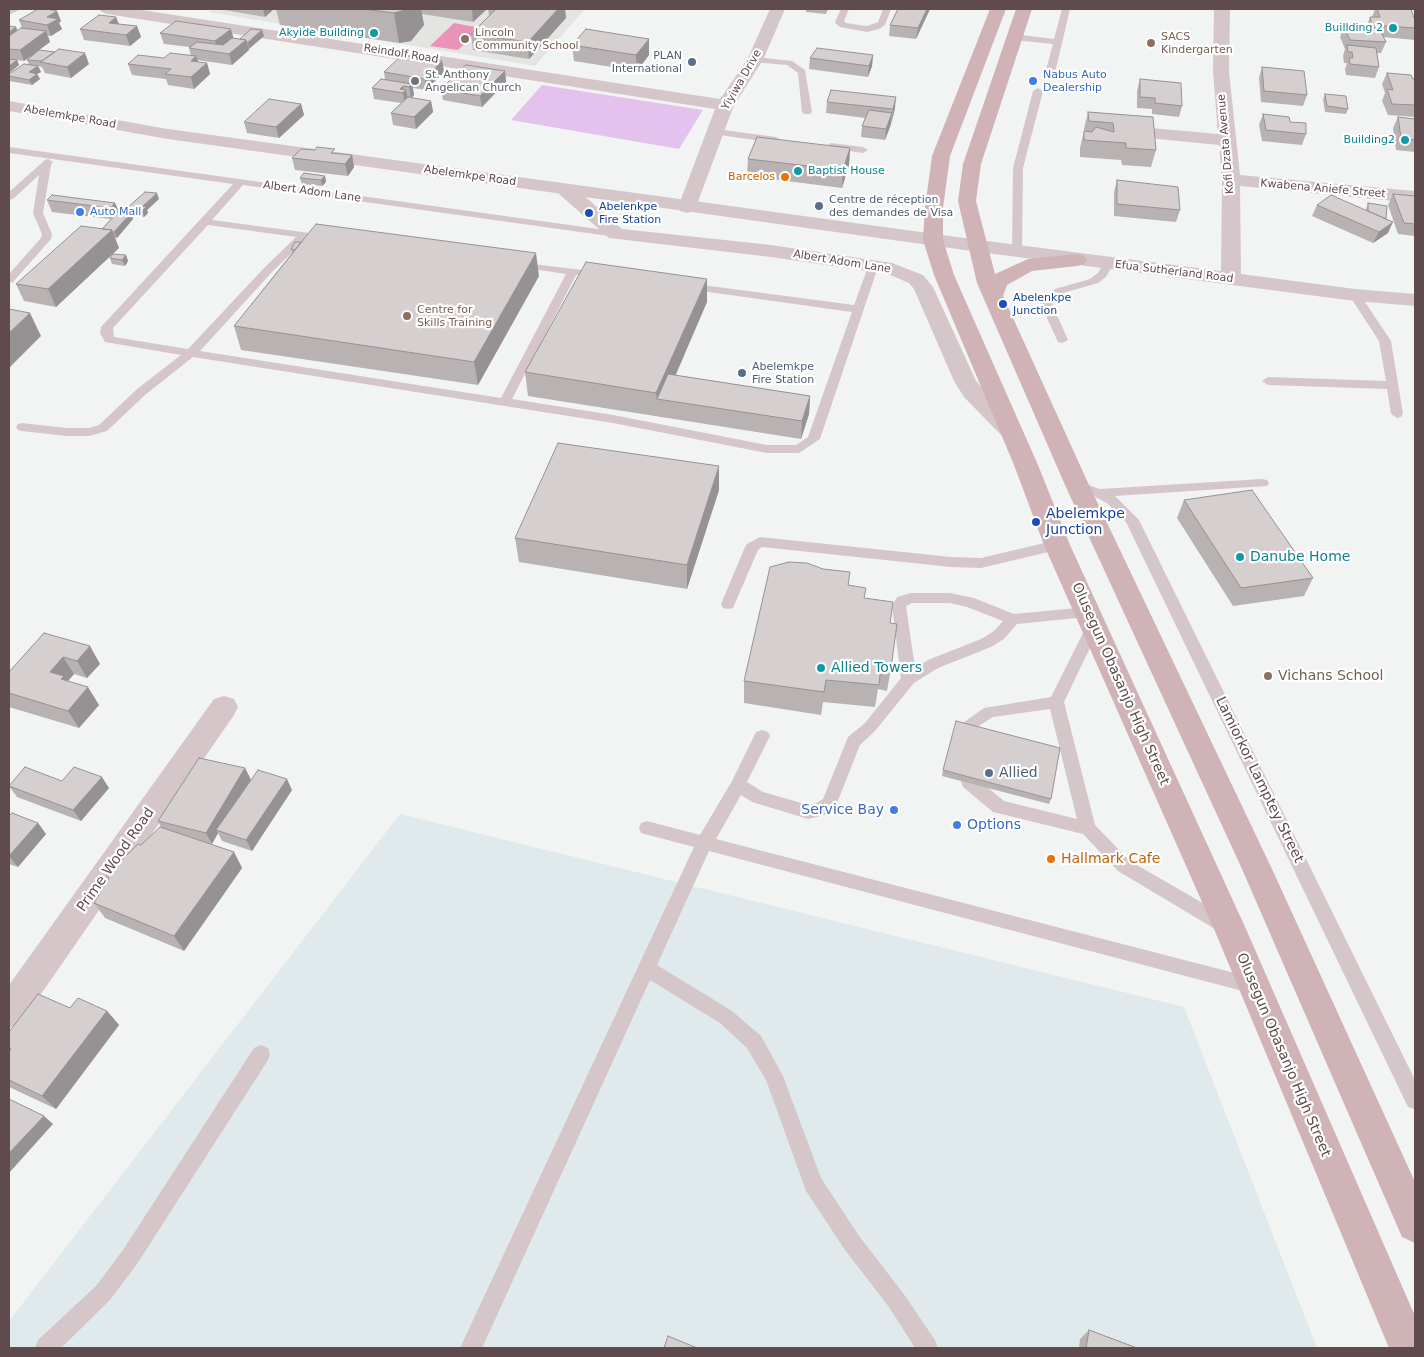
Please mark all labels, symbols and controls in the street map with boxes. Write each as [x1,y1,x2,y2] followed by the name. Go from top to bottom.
[1325,21,1383,35] place label: Buillding 2
[1387,22,1399,34] marker: Buillding 2
[279,26,364,40] place label: Akyide Building
[475,26,579,52] place label: Lincoln Community School
[368,27,380,39] marker: Akyide Building
[1161,30,1233,56] place label: SACS Kindergarten
[459,33,471,45] marker: Lincoln Community School
[1145,37,1157,49] marker: SACS Kindergarten
[363,42,439,66] street label: Reindolf Road
[719,47,765,113] street label: Yiyiwa Drive
[612,49,682,75] place label: PLAN International
[686,56,698,68] marker: PLAN International
[425,68,522,94] place label: St. Anthony Angelican Church
[1043,68,1107,94] place label: Nabus Auto Dealership
[409,75,421,87] marker: St. Anthony Angelican Church
[1027,75,1039,87] marker: Nabus Auto Dealership
[1215,94,1237,194] street label: Kofi Dzata Avenue
[23,102,117,132] street label: Abelemkpe Road
[1343,133,1395,147] place label: Building2
[1399,134,1411,146] marker: Building2
[423,163,517,189] street label: Abelemkpe Road
[808,164,885,178] place label: Baptist House
[792,165,804,177] marker: Baptist House
[728,170,775,184] place label: Barcelos
[779,171,791,183] marker: Barcelos
[1260,177,1386,201] street label: Kwabena Aniefe Street
[262,179,362,205] street label: Albert Adom Lane
[829,193,953,219] place label: Centre de réception des demandes de Visa
[599,200,661,226] place label: Abelenkpe Fire Station
[813,200,825,212] marker: Centre de réception des demandes de Visa
[90,205,141,219] place label: Auto Mall
[74,206,86,218] marker: Auto Mall
[583,207,595,219] marker: Abelenkpe Fire Station
[792,248,892,276] street label: Albert Adom Lane
[1114,258,1234,286] street label: Efua Sutherland Road
[1013,291,1071,317] place label: Abelenkpe Junction
[997,298,1009,310] marker: Abelenkpe Junction
[417,303,492,329] place label: Centre for Skills Training
[401,310,413,322] marker: Centre for Skills Training
[752,360,814,386] place label: Abelemkpe Fire Station
[736,367,748,379] marker: Abelemkpe Fire Station
[1046,506,1125,538] place label: Abelemkpe Junction
[1030,516,1042,528] marker: Abelemkpe Junction
[1250,549,1350,565] place label: Danube Home
[1234,551,1246,563] marker: Danube Home
[1068,580,1172,788] street label: Olusegun Obasanjo High Street
[831,660,922,676] place label: Allied Towers
[815,662,827,674] marker: Allied Towers
[1278,668,1383,684] place label: Vichans School
[1262,670,1274,682] marker: Vichans School
[1211,694,1307,866] street label: Lamiorkor Lamptey Street
[999,765,1038,781] place label: Allied
[983,767,995,779] marker: Allied
[801,802,884,818] place label: Service Bay
[888,804,900,816] marker: Service Bay
[74,805,158,915] street label: Prime Wood Road
[967,817,1021,833] place label: Options
[951,819,963,831] marker: Options
[1061,851,1160,867] place label: Hallmark Cafe
[1045,853,1057,865] marker: Hallmark Cafe
[1232,950,1334,1160] street label: Olusegun Obasanjo High Street

